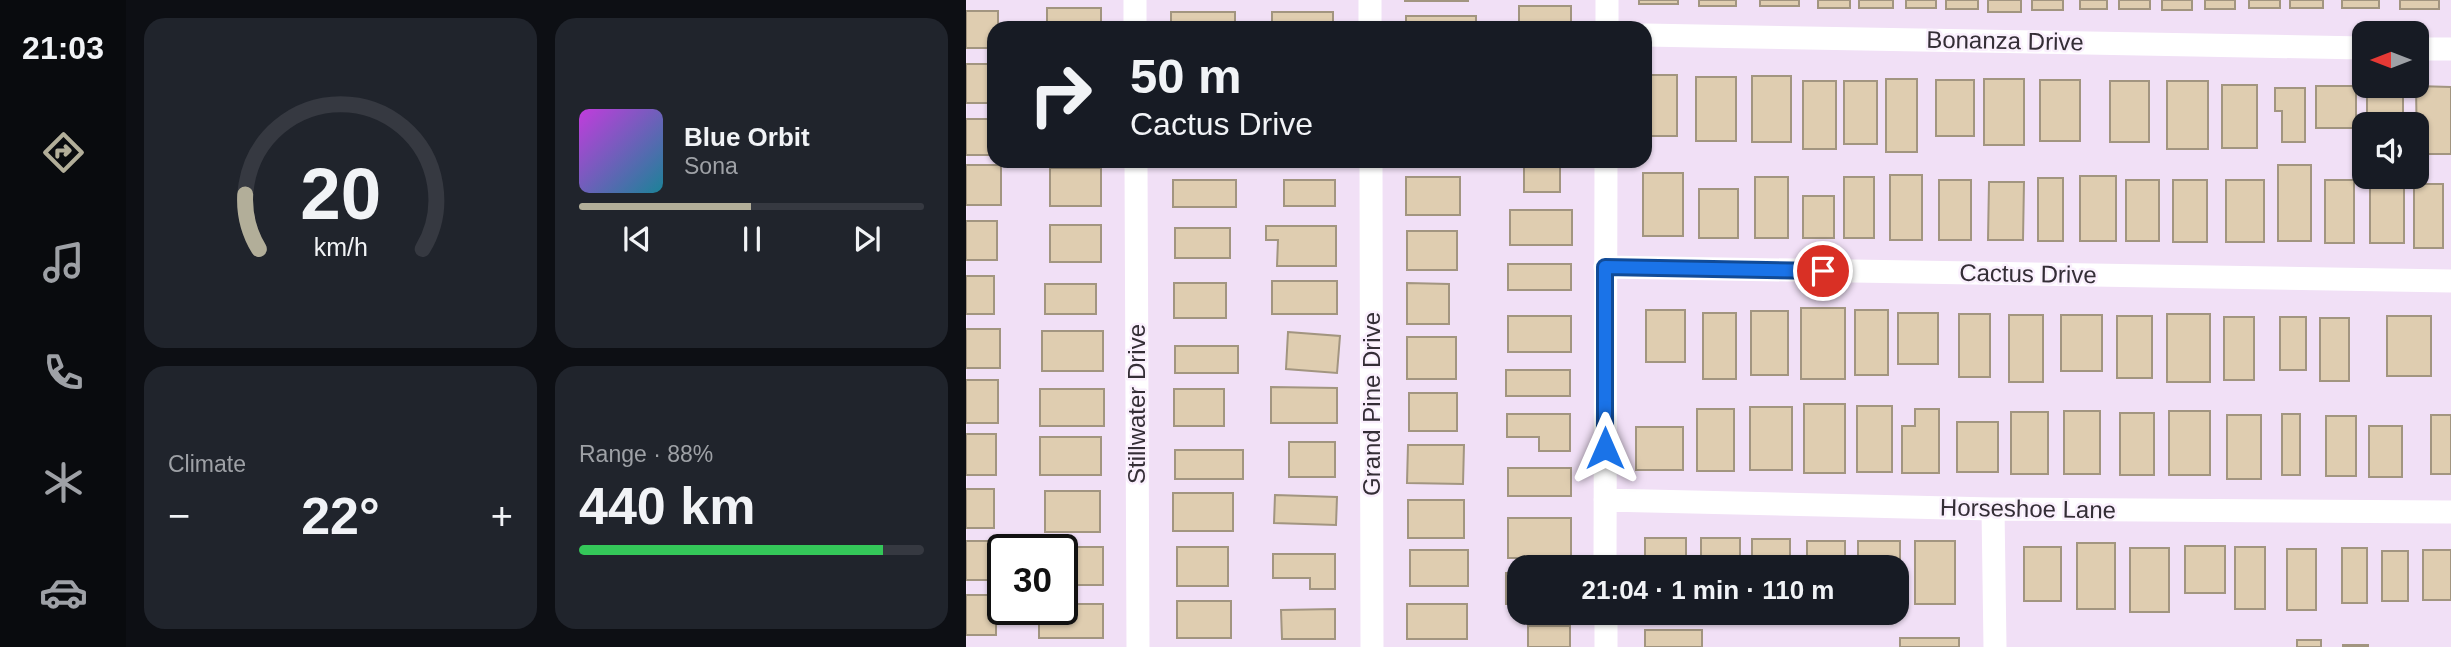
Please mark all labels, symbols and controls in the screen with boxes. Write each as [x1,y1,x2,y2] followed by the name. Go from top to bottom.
[2352,21,2429,98] north arrow
[2352,21,2429,189] map controls
[1926,26,2084,55] street label: Bonanza Drive
[22,30,104,66] text: 21:03
[1015,49,1106,140] icon: right
[1130,49,1242,103] text: 50 m
[1130,106,1313,142] text: Cactus Drive
[2352,112,2429,189] button: sound
[684,122,810,152] text: Blue Orbit
[39,128,88,177] icon: directions
[684,153,738,179] text: Sona
[300,154,381,235] text: 20
[618,220,656,258] icon: previous
[733,220,771,258] icon: pause
[848,220,886,258] icon: next
[313,233,368,261] text: km/h
[39,238,88,287] icon: music
[1793,241,1853,301] pin
[1804,252,1842,290] icon: arrive
[1959,259,2097,288] street label: Cactus Drive
[1358,312,1385,496] street label: Grand Pine Drive
[1123,324,1150,484] street label: Stillwater Drive
[39,348,88,397] icon: phone
[1568,411,1642,485] position arrow
[579,441,713,467] text: Range · 88%
[168,451,246,477] text: Climate
[39,458,88,507] icon: climate
[579,477,755,535] text: 440 km
[301,487,380,545] text: 22°
[1940,493,2116,524] street label: Horseshoe Lane
[168,495,190,537] text: −
[491,495,513,537] text: +
[987,534,1078,625] speed limit sign: 30
[39,568,88,617] icon: car
[1582,575,1834,605] text: 21:04 · 1 min · 110 m

